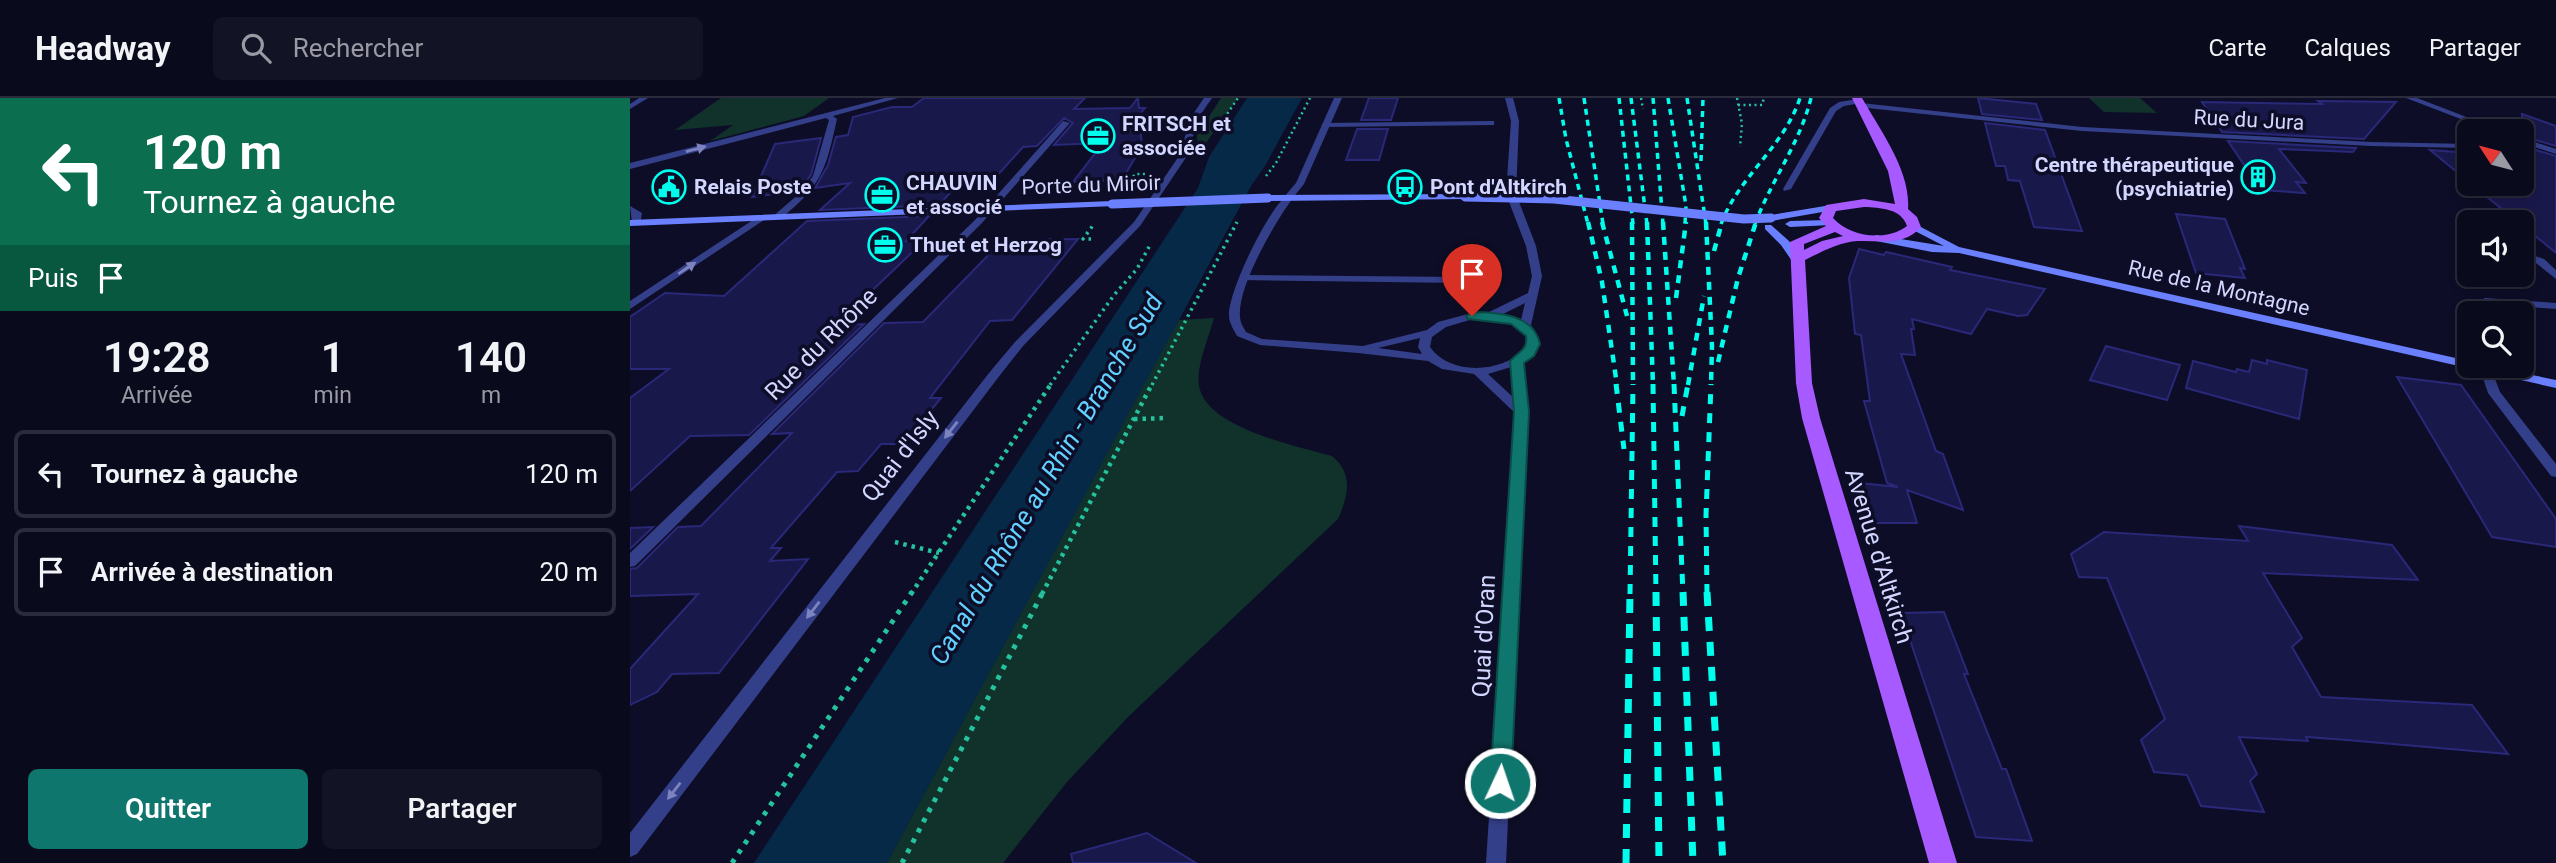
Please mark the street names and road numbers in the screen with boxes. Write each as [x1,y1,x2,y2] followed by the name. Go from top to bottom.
[2193,105,2305,135] street label: Rue du Jura
[1021,171,1161,199] street label: Porte du Miroir
[2126,255,2312,321] street label: Rue de la Montagne
[759,282,883,406] street label: Rue du Rhône
[856,404,945,507] street label: Quai d'Isly
[1839,465,1919,647] street label: Avenue d'Altkirch
[1467,574,1501,698] street label: Quai d'Oran

